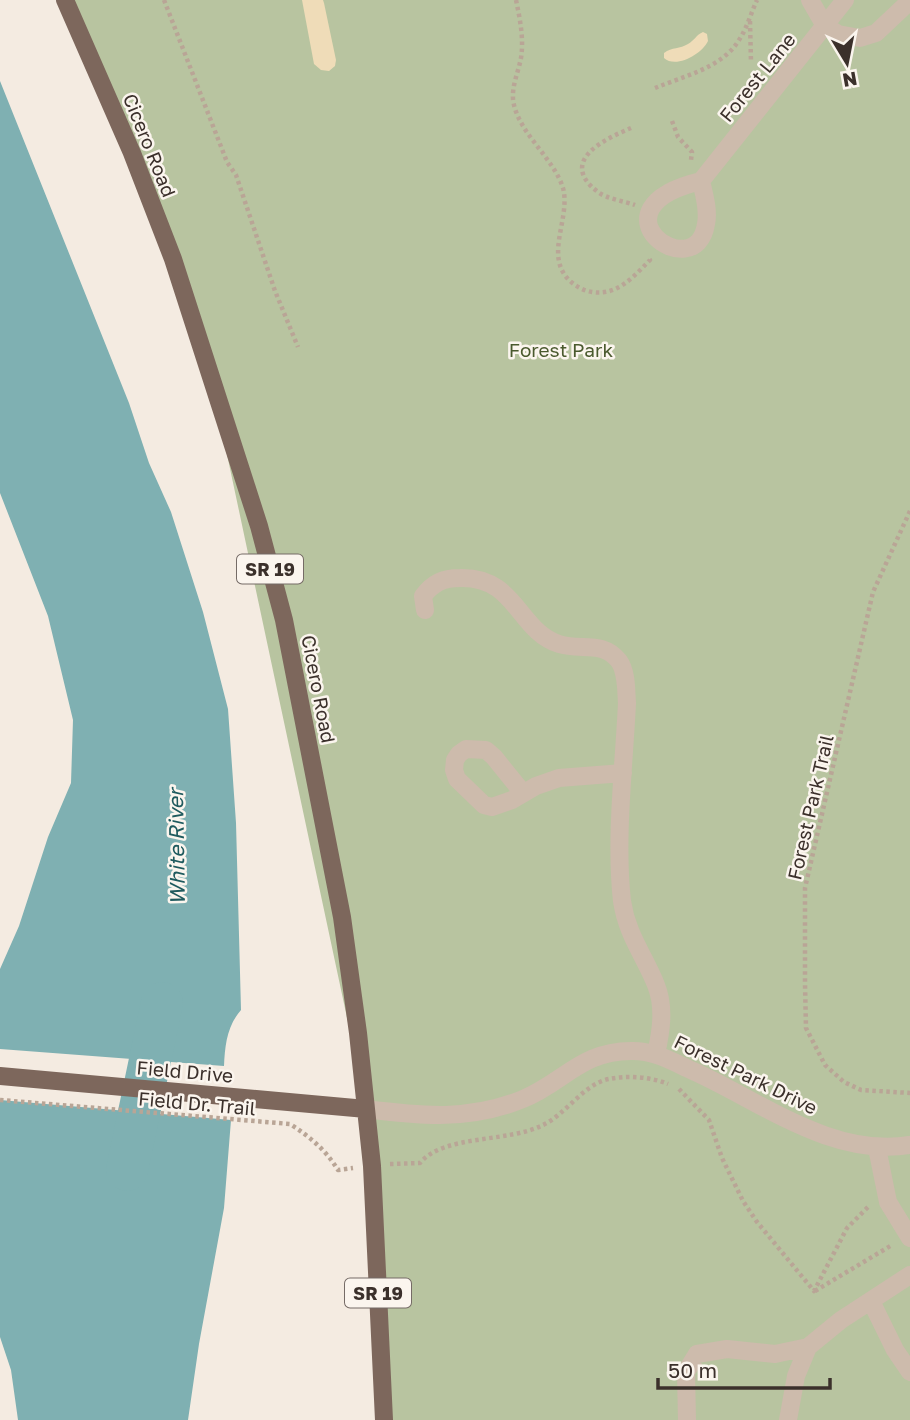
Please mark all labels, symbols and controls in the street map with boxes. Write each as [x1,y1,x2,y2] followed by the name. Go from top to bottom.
[714,28,800,126] street label: Forest Lane
[812,28,882,98] north arrow
[841,68,859,93] text: N
[119,90,181,200] street label: Cicero Road
[509,338,613,361] park label: Forest Park
[237,554,303,584] road number: SR 19
[297,633,341,745] street label: Cicero Road
[782,732,838,882] street label: Forest Park Trail
[162,786,190,905] water label: White River
[671,1029,821,1119] street label: Forest Park Drive
[136,1055,234,1087] street label: Field Drive
[137,1086,257,1120] street label: Field Dr. Trail
[345,1278,411,1308] road number: SR 19
[658,1346,830,1390] scale bar
[668,1357,717,1383] text: 50 m

